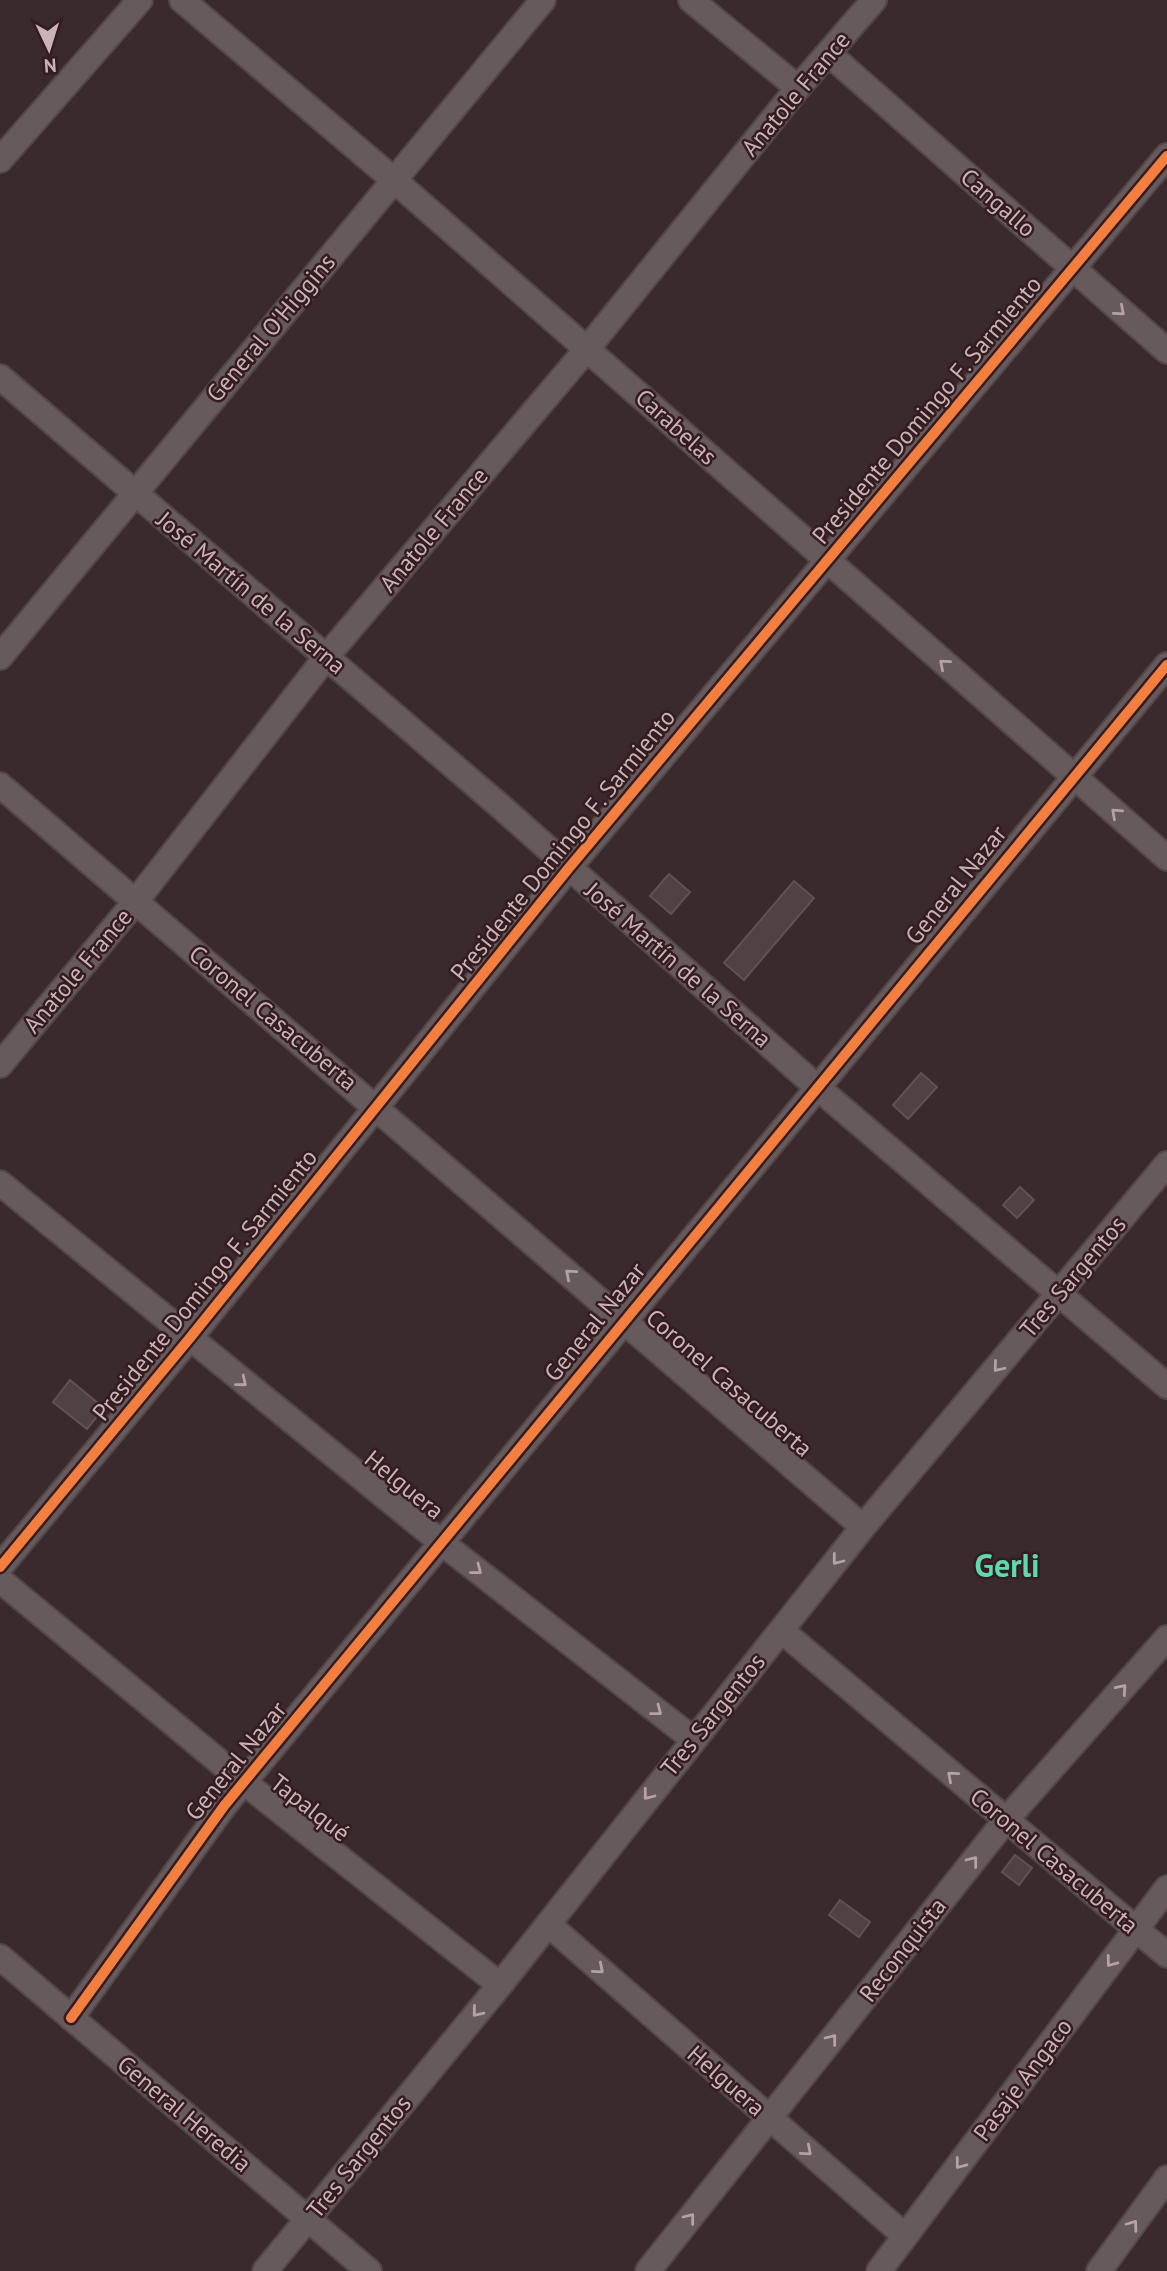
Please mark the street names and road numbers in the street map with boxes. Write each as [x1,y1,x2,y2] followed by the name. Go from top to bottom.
[734,25,857,162] street label: Anatole France
[954,161,1042,244] street label: Cangallo
[199,247,342,408] street label: General O'Higgins
[805,269,1048,550] street label: Presidente Domingo F. Sarmiento
[629,382,724,471] street label: Carabelas
[372,461,495,598] street label: Anatole France
[150,504,352,681] street label: José Martín de la Serna
[443,703,682,987] street label: Presidente Domingo F. Sarmiento
[898,819,1013,951] street label: General Nazar
[578,874,778,1054] street label: José Martín de la Serna
[16,902,139,1039] street label: Anatole France
[183,938,364,1097] street label: Coronel Casacuberta
[85,1143,324,1427] street label: Presidente Domingo F. Sarmiento
[1013,1209,1133,1344] street label: Tres Sargentos
[537,1256,652,1388] street label: General Nazar
[640,1302,819,1463] street label: Coronel Casacuberta
[358,1443,450,1526] street label: Helguera
[654,1647,772,1783] street label: Tres Sargentos
[178,1695,293,1827] street label: General Nazar
[264,1767,356,1848] street label: Tapalqué
[964,1781,1145,1940] street label: Coronel Casacuberta
[852,1891,953,2008] street label: Reconquista
[966,2012,1079,2147] street label: Pasaje Angaco
[681,2038,772,2123] street label: Helguera
[111,2049,258,2179] street label: General Heredia
[300,2089,418,2225] street label: Tres Sargentos

